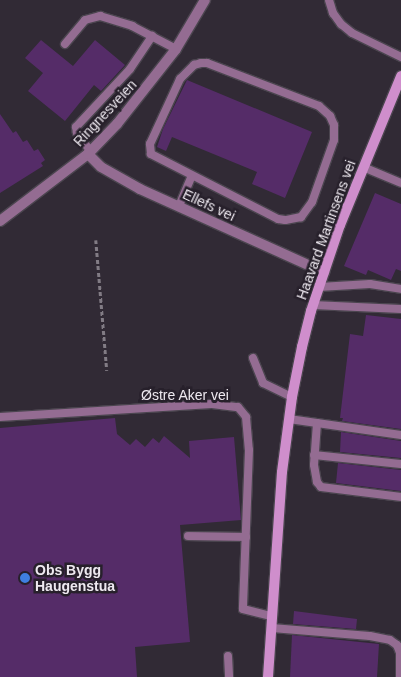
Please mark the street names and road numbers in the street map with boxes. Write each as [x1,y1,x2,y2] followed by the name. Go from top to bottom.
[70,76,140,150] street label: Ringnesveien
[293,158,359,302] street label: Haavard Martinsens vei
[180,186,238,224] street label: Ellefs vei
[141,387,229,403] street label: Østre Aker vei

